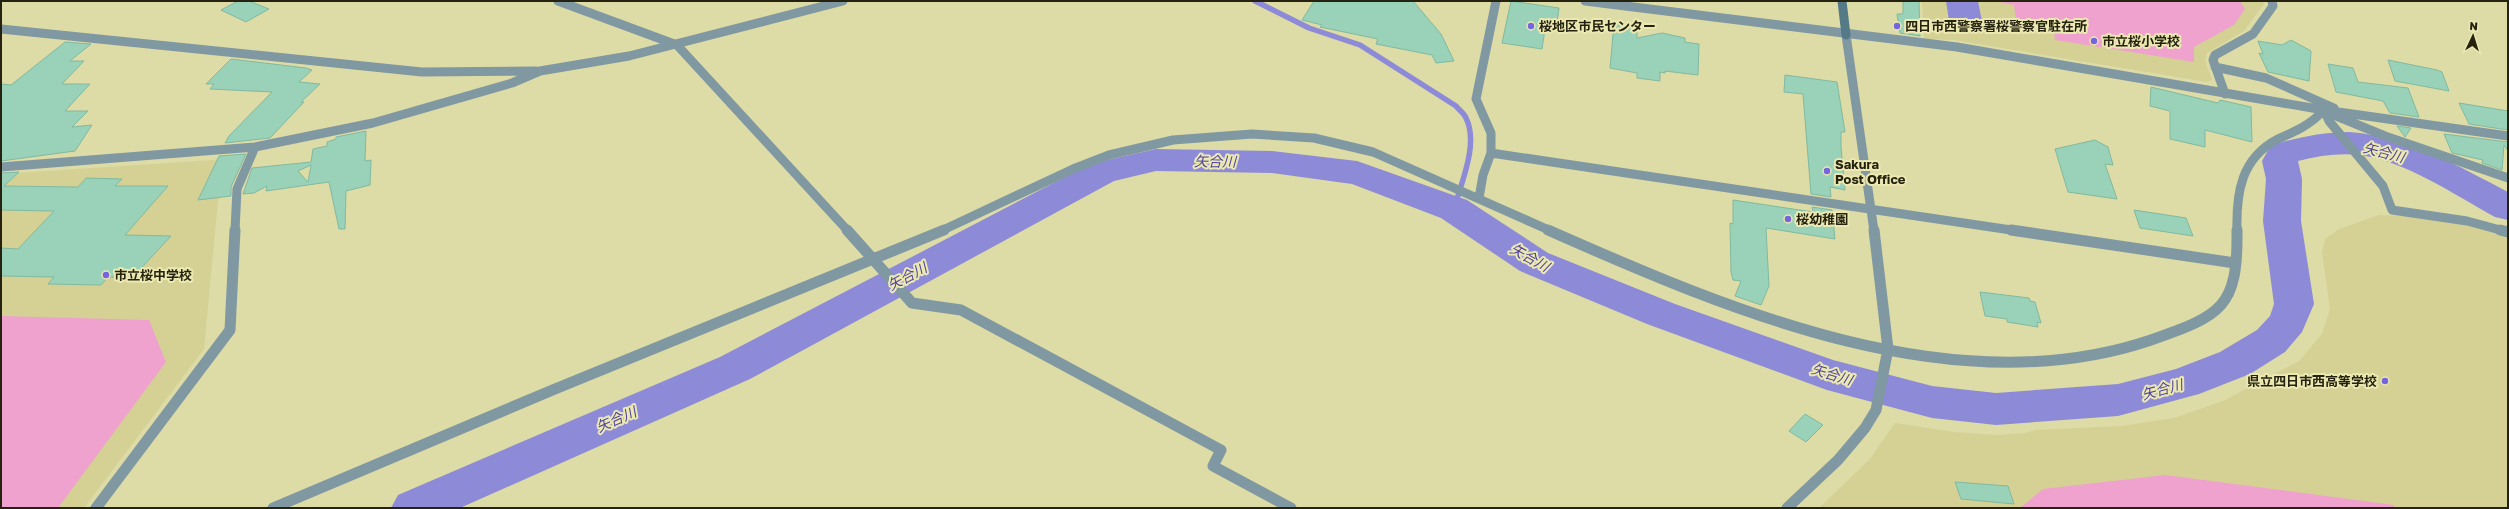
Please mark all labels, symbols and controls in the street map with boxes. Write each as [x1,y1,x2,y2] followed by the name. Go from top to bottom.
[2453,16,2493,56] north arrow
[1539,18,1656,34] place label: 桜地区市民センター
[1905,18,2087,34] place label: 四日市西警察署桜警察官駐在所
[2469,19,2478,32] text: N
[1526,21,1536,31] marker: 桜地区市民センター
[1892,21,1902,31] marker: 四日市西警察署桜警察官駐在所
[2102,33,2180,49] place label: 市立桜小学校
[2089,36,2099,46] marker: 市立桜小学校
[2362,138,2408,166] water label: 矢合川
[1194,152,1238,170] water label: 矢合川
[1835,156,1906,187] place label: Sakura Post Office
[1822,166,1832,176] marker: Sakura Post Office
[1796,211,1848,227] place label: 桜幼稚園
[1783,214,1793,224] marker: 桜幼稚園
[1508,239,1554,276] water label: 矢合川
[884,258,931,293] water label: 矢合川
[114,267,192,283] place label: 市立桜中学校
[101,270,111,280] marker: 市立桜中学校
[1809,360,1856,389] water label: 矢合川
[2247,373,2377,389] place label: 県立四日市西高等学校
[2140,375,2186,403] water label: 矢合川
[2380,376,2390,386] marker: 県立四日市西高等学校
[593,402,640,435] water label: 矢合川

